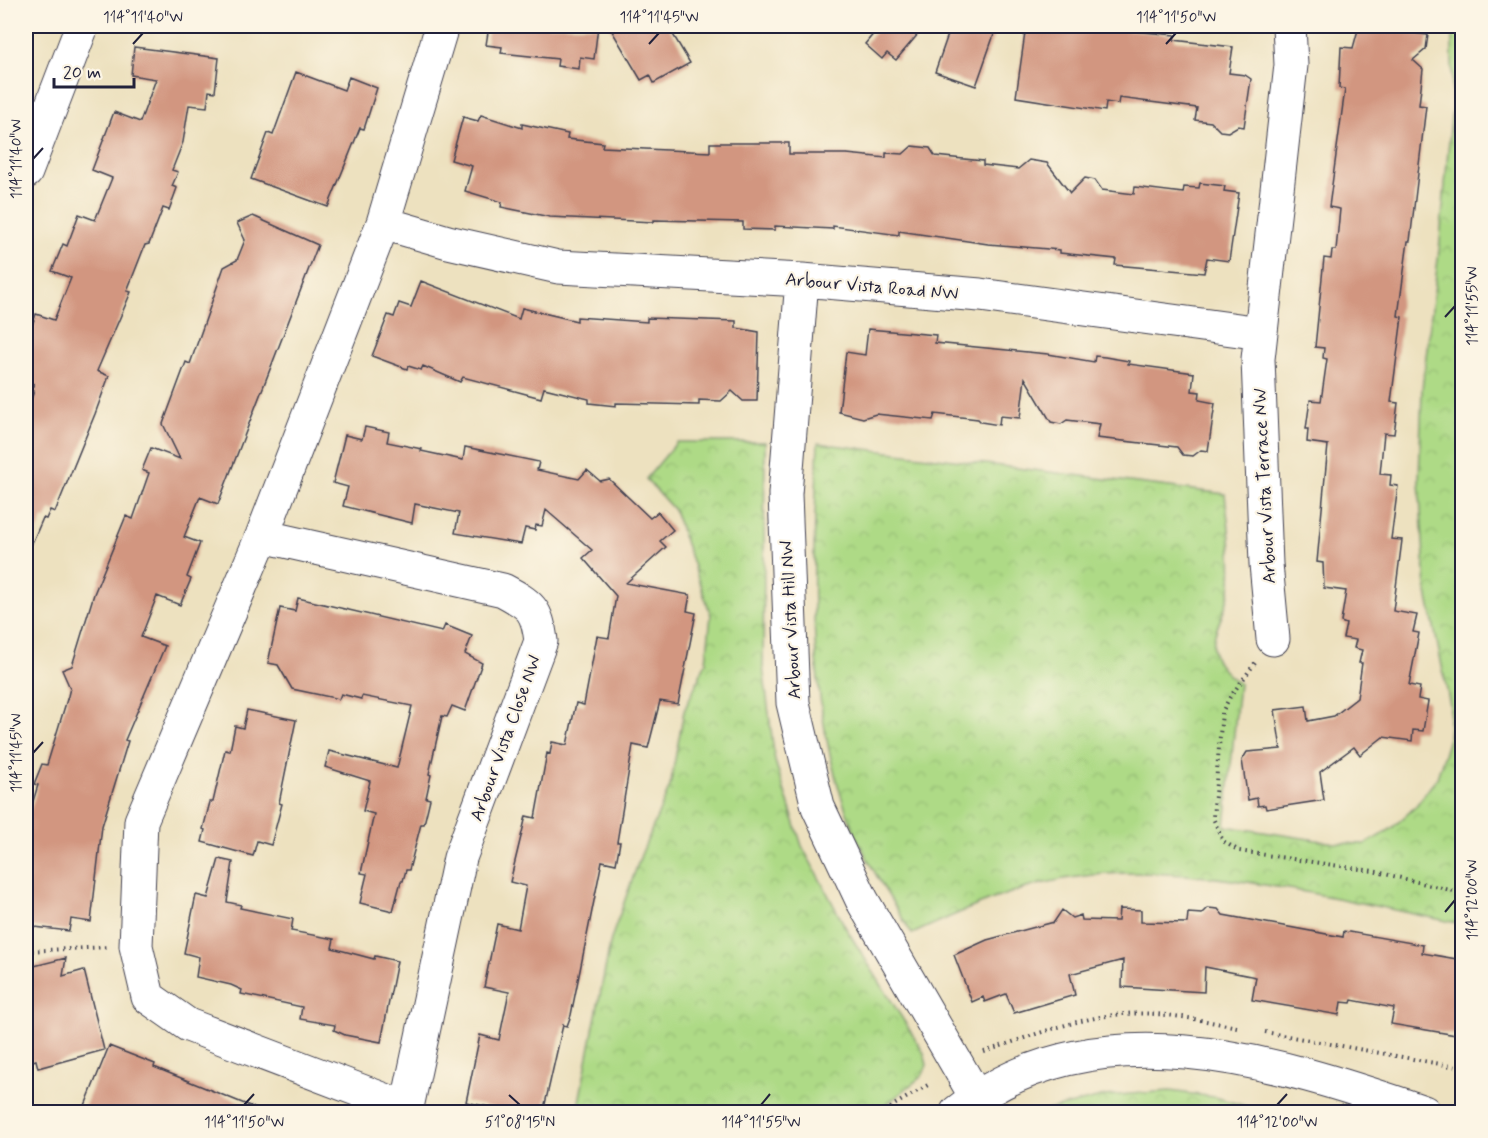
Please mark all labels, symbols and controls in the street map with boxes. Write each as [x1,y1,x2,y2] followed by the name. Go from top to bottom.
[103,8,183,28] text: 114°11'40"W
[619,8,699,28] text: 114°11'45"W
[1136,8,1216,28] text: 114°11'50"W
[54,51,134,89] scale bar
[63,61,101,85] text: 20 m
[7,119,27,199] text: 114°11'40"W
[1463,266,1483,346] text: 114°11'55"W
[784,267,959,307] street label: Arbour Vista Road NW
[1248,387,1282,585] street label: Arbour Vista Terrace NW
[775,540,807,700] street label: Arbour Vista Hill NW
[465,652,547,825] street label: Arbour Vista Close NW
[7,713,27,793] text: 114°11'45"W
[1463,860,1483,940] text: 114°12'00"W
[204,1113,284,1133] text: 114°11'50"W
[485,1113,555,1133] text: 51°08'15"N
[721,1113,801,1133] text: 114°11'55"W
[1237,1113,1317,1133] text: 114°12'00"W

